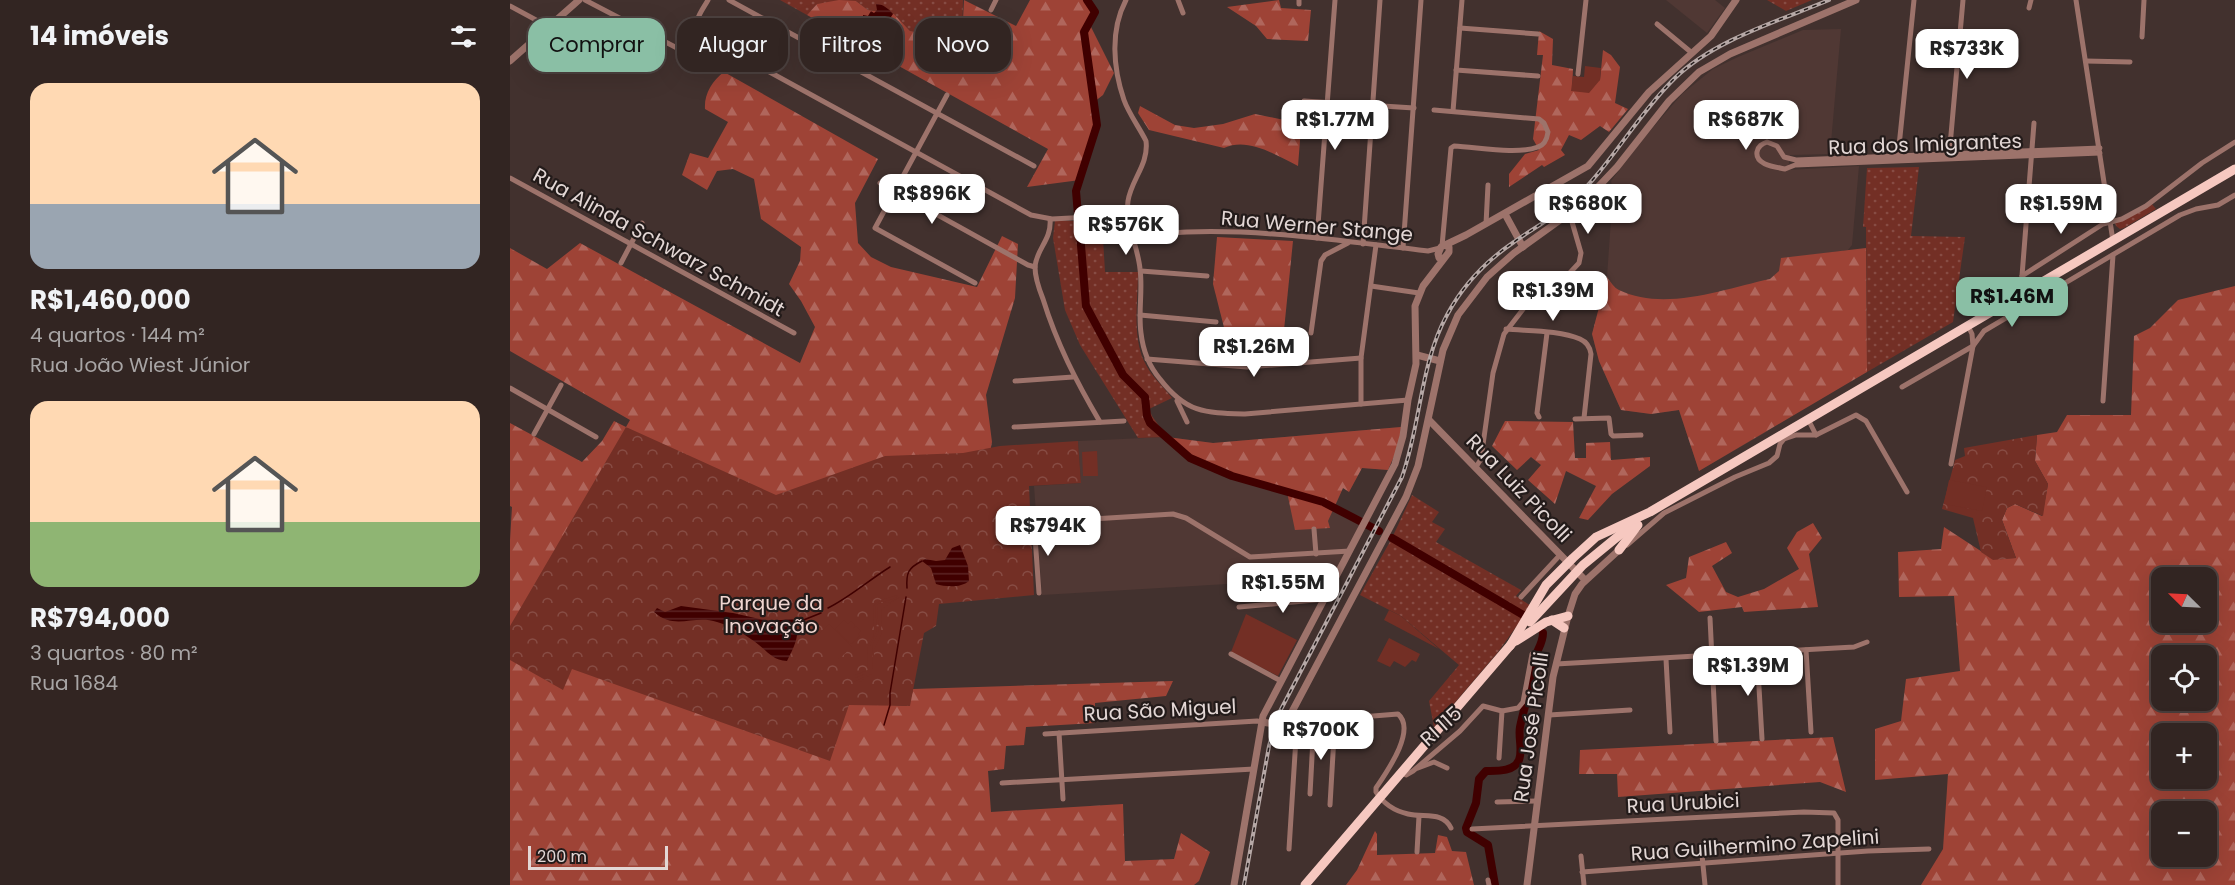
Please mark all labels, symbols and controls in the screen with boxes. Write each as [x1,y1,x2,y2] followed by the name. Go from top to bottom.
[30,18,169,54] text: 14 imóveis
[528,18,665,72] chip: Comprar
[677,18,788,72] chip: Alugar
[800,18,903,72] chip: Filtros
[915,18,1011,72] chip: Novo
[447,20,480,53] icon: filters
[1918,29,2016,80] pin: R$733K
[1929,34,2005,62] text: R$733K
[1280,100,1390,151] pin: R$1.77M
[1697,100,1795,151] pin: R$687K
[1295,105,1375,133] text: R$1.77M
[1708,105,1784,133] text: R$687K
[201,122,309,230] icon: home
[1828,127,2022,161] street label: Rua dos Imigrantes
[528,161,790,323] street label: Rua Alinda Schwarz Schmidt
[883,174,981,225] pin: R$896K
[893,179,971,207] text: R$896K
[1539,184,1637,235] pin: R$680K
[2006,184,2116,235] pin: R$1.59M
[1549,189,1627,217] text: R$680K
[2019,189,2103,217] text: R$1.59M
[1220,204,1414,248] street label: Rua Werner Stange
[1077,205,1175,256] pin: R$576K
[1088,210,1164,238] text: R$576K
[1498,271,1608,322] pin: R$1.39M
[1512,276,1594,304] text: R$1.39M
[1957,277,2067,328] pin: R$1.46M
[30,282,191,318] text: R$1,460,000
[1970,282,2054,310] text: R$1.46M
[30,321,205,349] text: 4 quartos · 144 m²
[1199,327,1309,378] pin: R$1.26M
[1213,332,1295,360] text: R$1.26M
[30,351,250,379] text: Rua João Wiest Júnior
[1460,428,1578,548] street label: Rua Luiz Picolli
[201,440,309,548] icon: home
[999,506,1097,557] pin: R$794K
[1010,511,1086,539] text: R$794K
[1228,563,1338,614] pin: R$1.55M
[2151,567,2217,633] north arrow
[2151,567,2217,867] map controls
[1241,568,1325,596] text: R$1.55M
[719,589,823,640] park label: Parque da Inovação
[30,600,170,636] text: R$794,000
[30,639,198,667] text: 3 quartos · 80 m²
[2151,645,2217,711] button: locate
[1693,646,1803,697] pin: R$1.39M
[1507,650,1555,804] street label: Rua José Picolli
[1707,651,1789,679] text: R$1.39M
[30,669,118,697] text: Rua 1684
[1083,692,1237,728] street label: Rua São Miguel
[1414,700,1468,752] street label: RI 115
[1272,710,1370,761] pin: R$700K
[1283,715,1359,743] text: R$700K
[2151,723,2217,789] button: +
[1626,786,1740,820] street label: Rua Urubici
[2151,801,2217,867] button: −
[1630,822,1880,868] street label: Rua Guilhermino Zapelini
[528,843,668,870] scale bar
[537,845,587,868] text: 200 m

